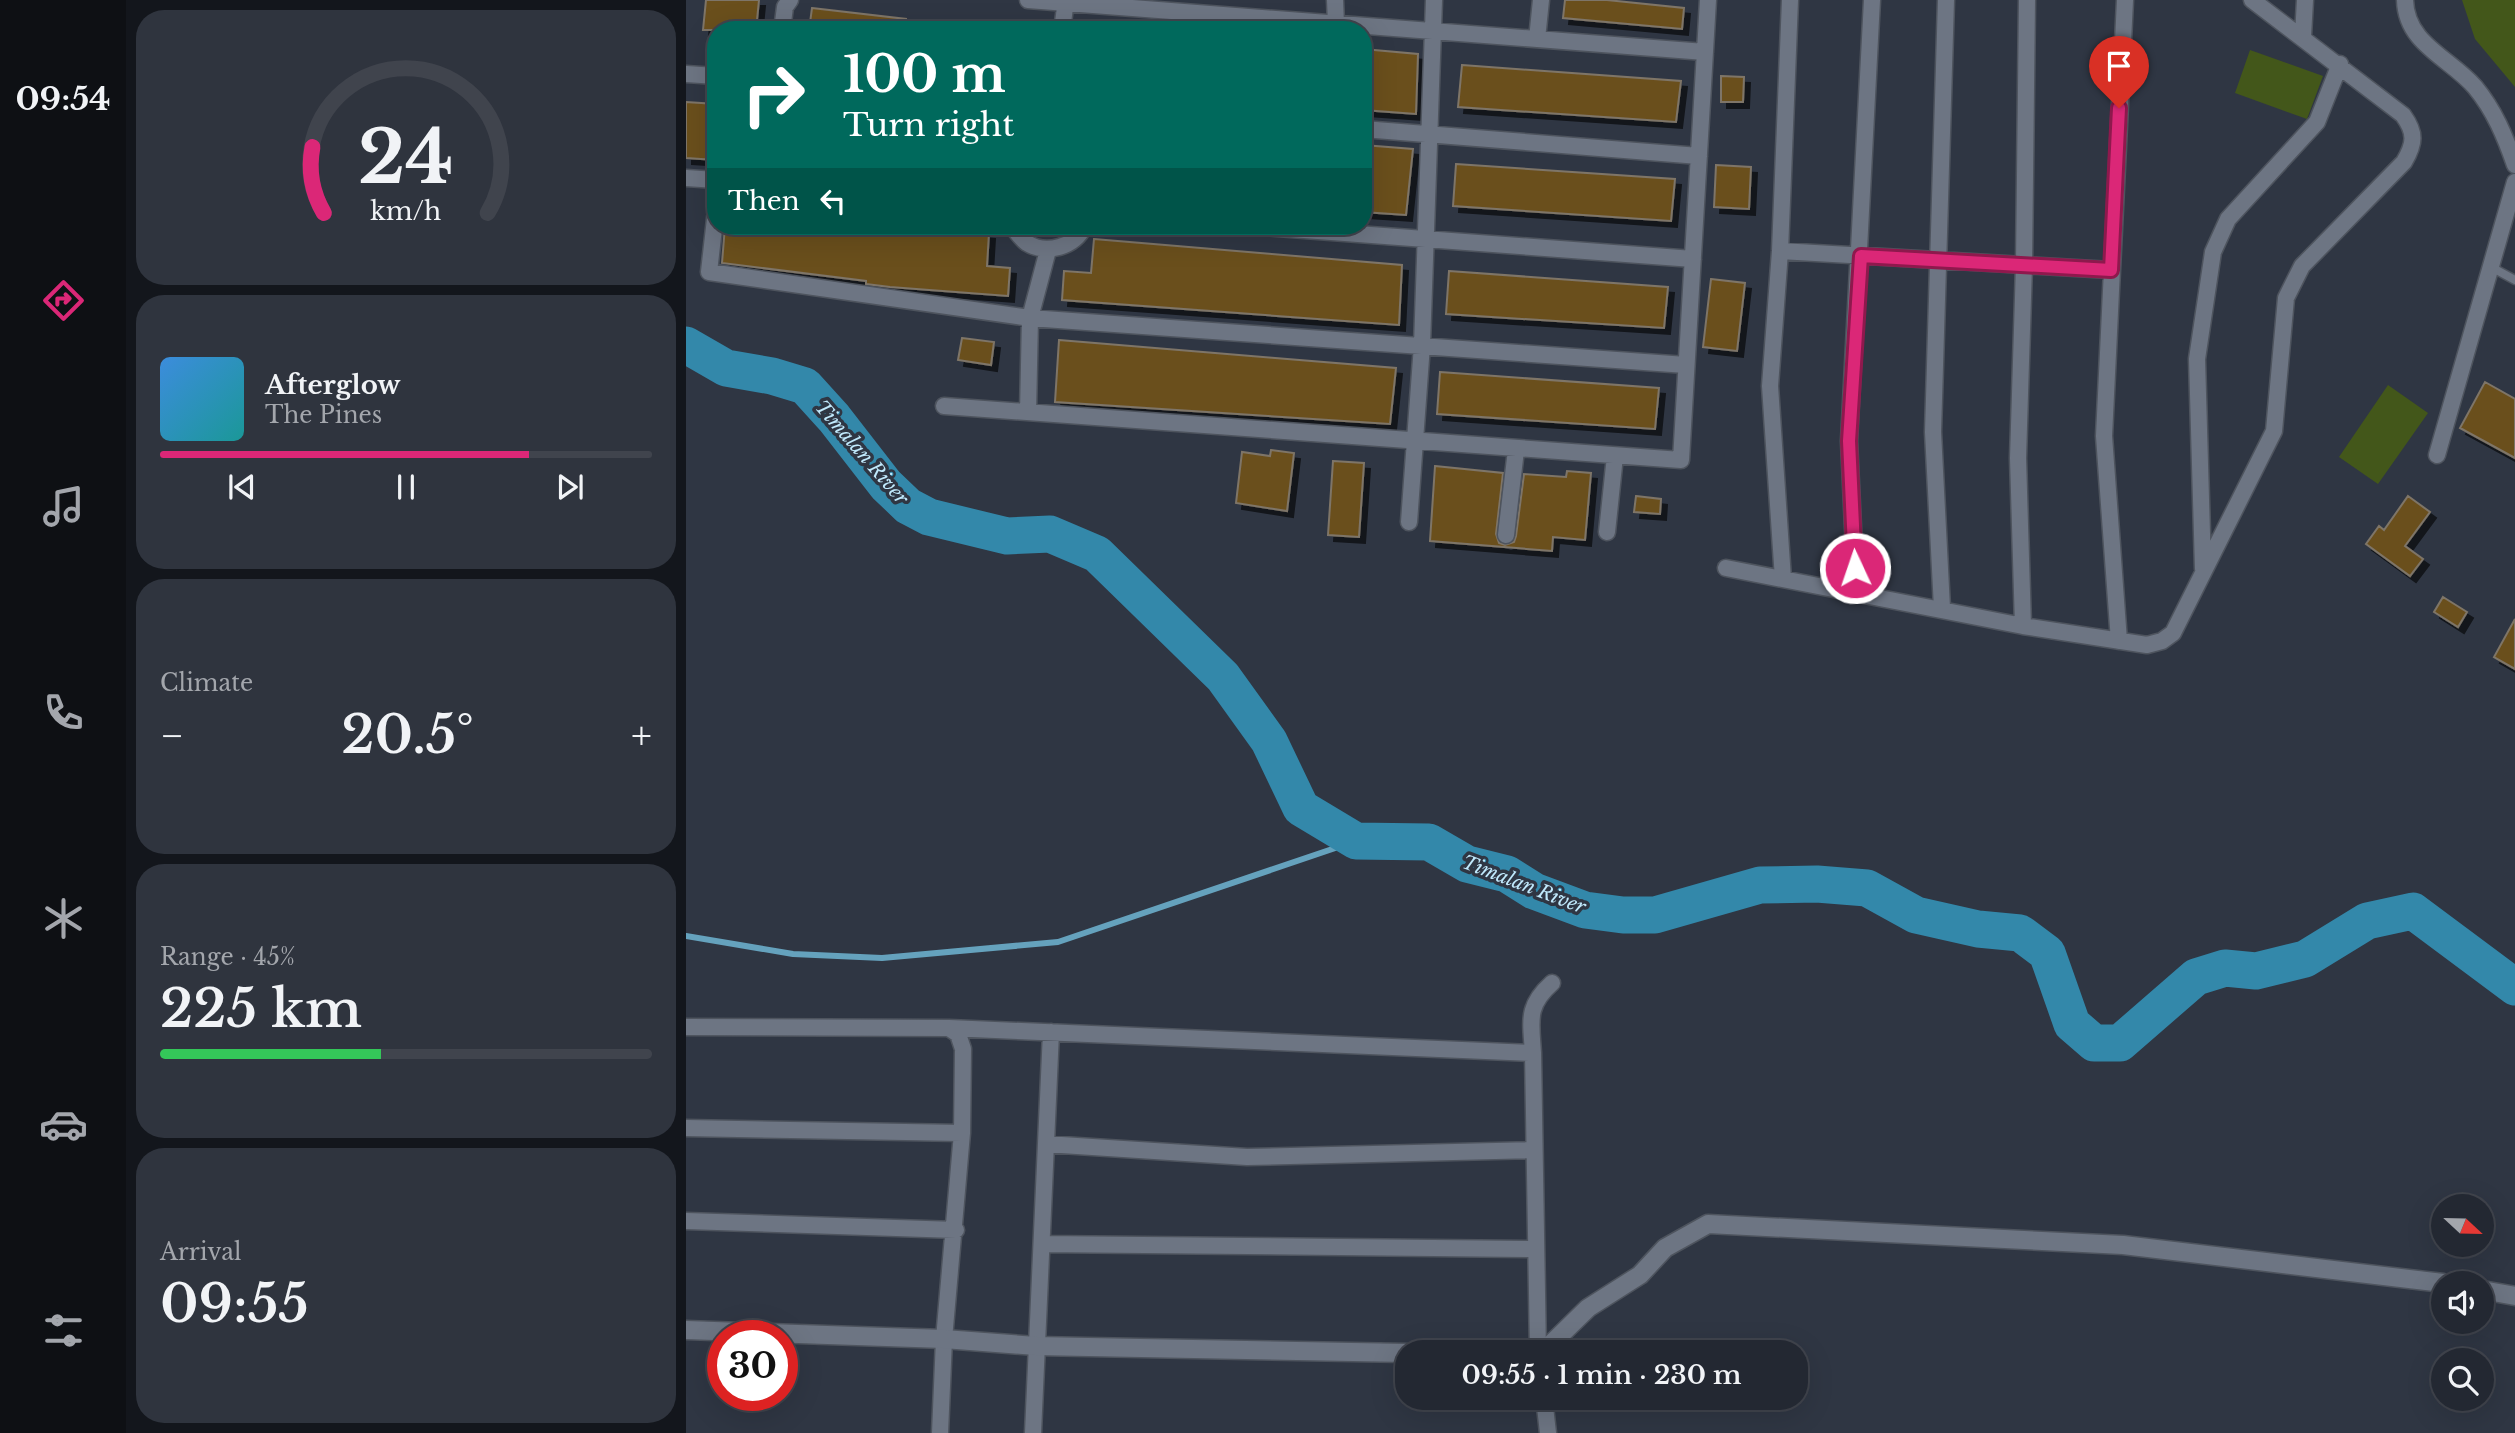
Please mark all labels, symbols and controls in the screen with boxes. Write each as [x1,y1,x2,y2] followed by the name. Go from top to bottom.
[2089,36,2149,108] pin
[843,44,1006,105] text: 100 m
[2100,47,2138,85] icon: arrive
[728,49,819,140] icon: right
[15,79,111,119] text: 09:54
[843,105,1014,145] text: Turn right
[358,113,454,204] text: 24
[814,182,852,220] icon: left
[728,185,800,217] text: Then
[371,196,441,227] text: km/h
[39,276,88,325] icon: directions
[265,369,401,401] text: Afterglow
[810,396,914,510] water label: Timalan River
[265,401,382,429] text: The Pines
[223,468,261,506] icon: previous
[387,468,425,506] icon: pause
[551,468,589,506] icon: next
[39,482,88,531] icon: music
[1818,531,1892,605] position arrow
[160,669,253,697] text: Climate
[39,688,88,737] icon: phone
[341,703,474,767] text: 20.5°
[160,712,184,759] text: −
[631,712,652,759] text: +
[1459,850,1590,919] water label: Timalan River
[39,894,88,943] icon: climate
[160,943,295,971] text: Range · 45%
[160,977,362,1041] text: 225 km
[39,1100,88,1149] icon: car
[2431,1194,2494,1256] north arrow
[2431,1194,2494,1411] map controls
[160,1238,241,1266] text: Arrival
[2431,1271,2494,1334] button: sound
[160,1272,309,1336] text: 09:55
[39,1306,88,1355] icon: filters
[707,1320,798,1411] speed limit sign: 30
[2431,1348,2494,1411] button: search
[1461,1359,1742,1391] text: 09:55 · 1 min · 230 m

